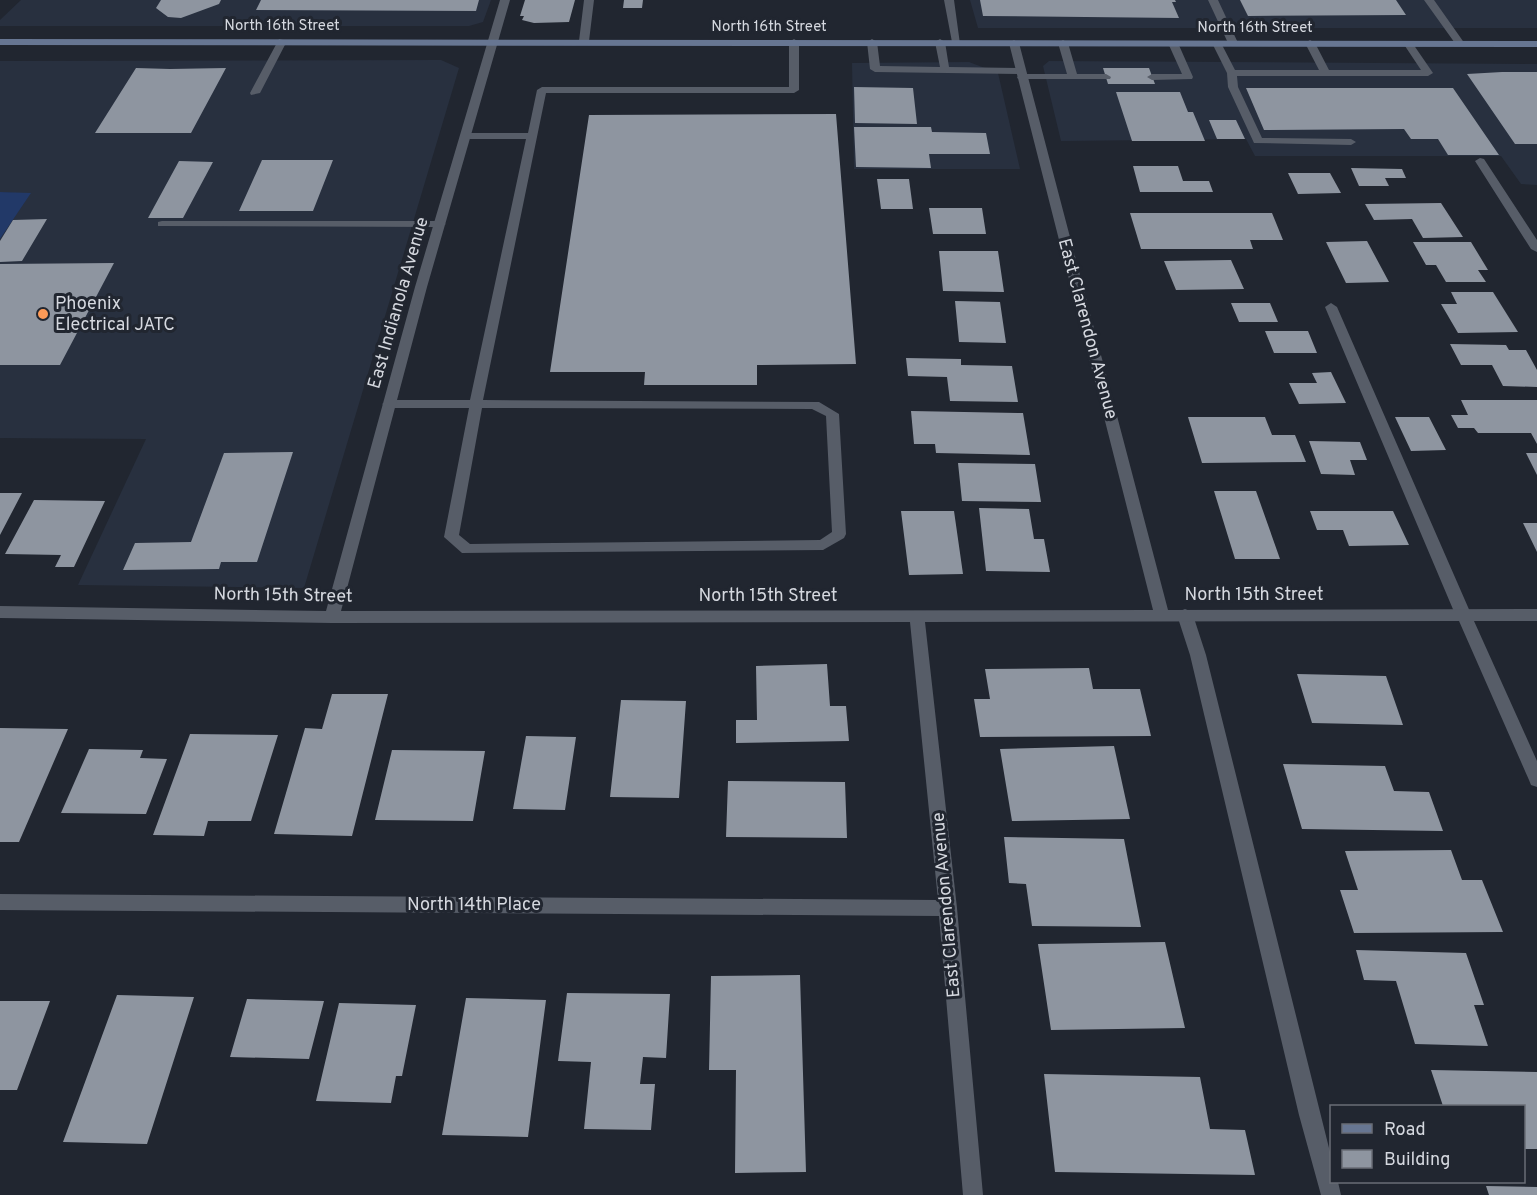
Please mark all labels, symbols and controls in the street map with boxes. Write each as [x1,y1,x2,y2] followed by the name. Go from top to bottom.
[224,17,340,36] street label: North 16th Street
[711,18,827,37] street label: North 16th Street
[1197,19,1313,38] street label: North 16th Street
[363,214,435,392] street label: East Indianola Avenue
[1052,236,1122,422] street label: East Clarendon Avenue
[55,293,175,337] place label: Phoenix Electrical JATC
[36,307,50,321] marker: Phoenix Electrical JATC
[213,583,353,609] street label: North 15th Street
[1184,584,1324,607] street label: North 15th Street
[698,585,838,608] street label: North 15th Street
[927,811,967,999] street label: East Clarendon Avenue
[407,894,541,917] street label: North 14th Place
[1330,1105,1525,1183] legend
[1384,1119,1426,1142] text: Road
[1384,1149,1450,1172] text: Building

